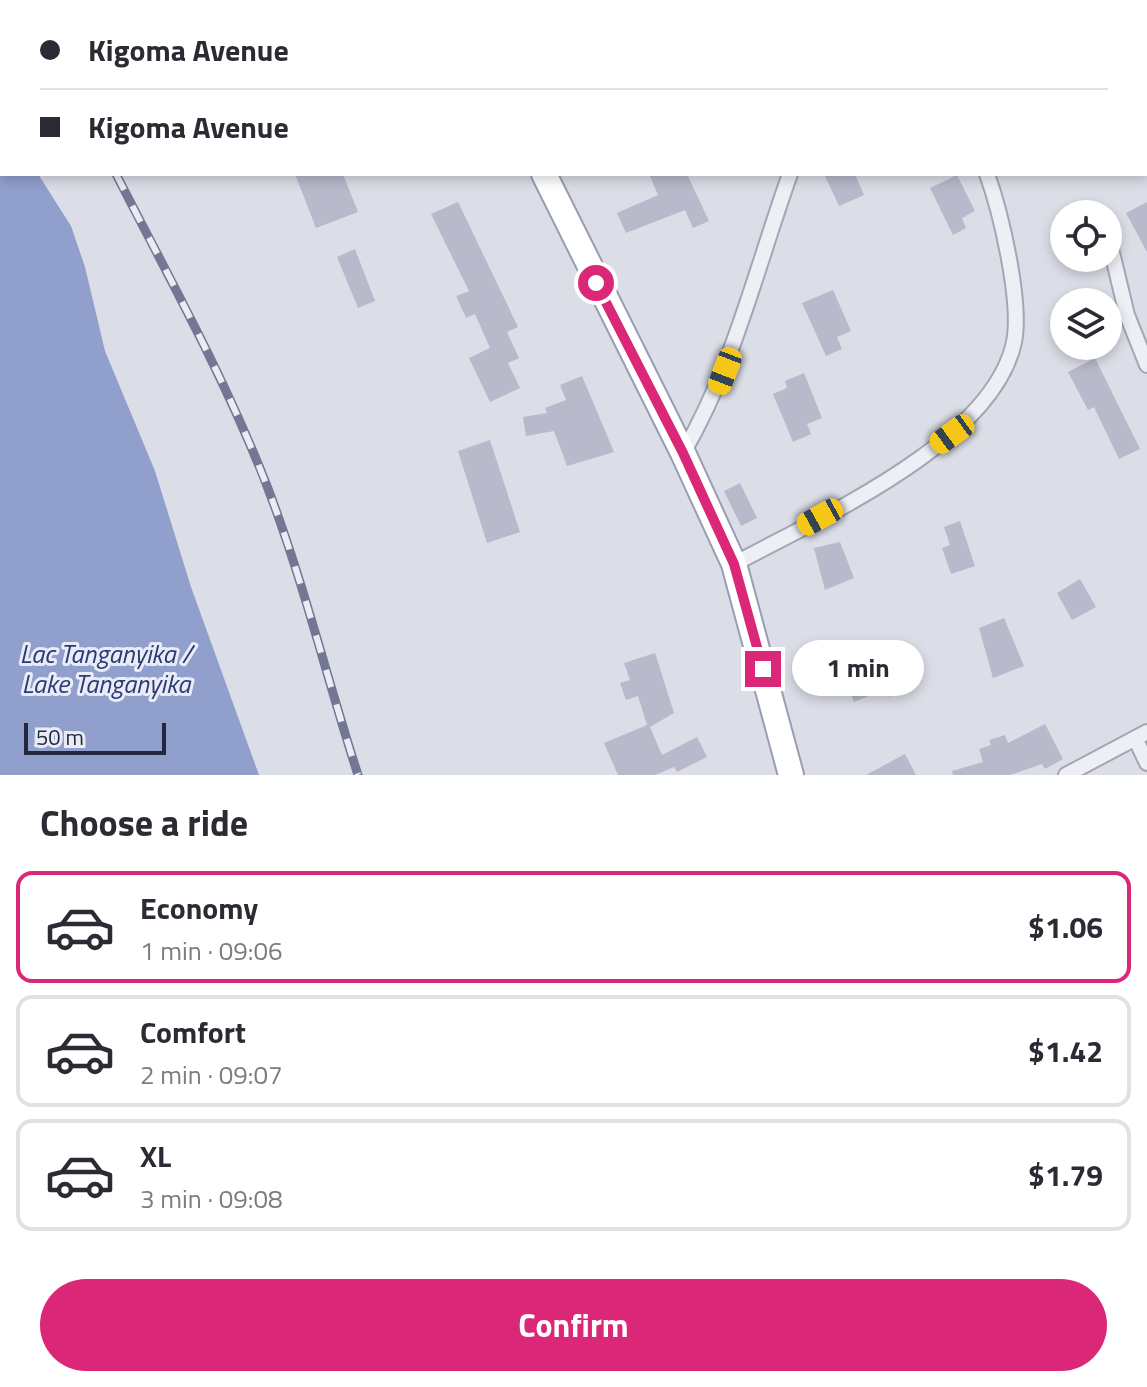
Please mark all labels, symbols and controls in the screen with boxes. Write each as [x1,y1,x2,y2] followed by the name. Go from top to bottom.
[88,27,289,73] text: Kigoma Avenue
[88,104,289,150] text: Kigoma Avenue
[1050,200,1122,360] map controls
[1050,200,1122,272] button: locate
[578,265,614,301] route start
[1050,288,1122,360] button: layers
[705,344,745,398] car
[926,410,978,458] car
[793,495,847,539] car
[20,634,196,703] water label: Lac Tanganyika / Lake Tanganyika
[791,641,923,697] callout: 1 min
[826,648,890,687] text: 1 min
[745,651,781,687] route end
[24,719,166,755] scale bar
[36,720,84,754] text: 50 m
[40,795,248,850] text: Choose a ride
[140,885,258,931] text: Economy
[44,891,116,963] icon: car
[1028,904,1103,950] text: $1.06
[140,931,283,970] text: 1 min · 09:06
[140,1009,246,1055] text: Comfort
[44,1015,116,1087] icon: car
[1028,1028,1103,1074] text: $1.42
[140,1055,283,1094] text: 2 min · 09:07
[140,1133,171,1179] text: XL
[44,1139,116,1211] icon: car
[1028,1152,1103,1198] text: $1.79
[140,1179,283,1218] text: 3 min · 09:08
[40,1279,1107,1371] button: Confirm

